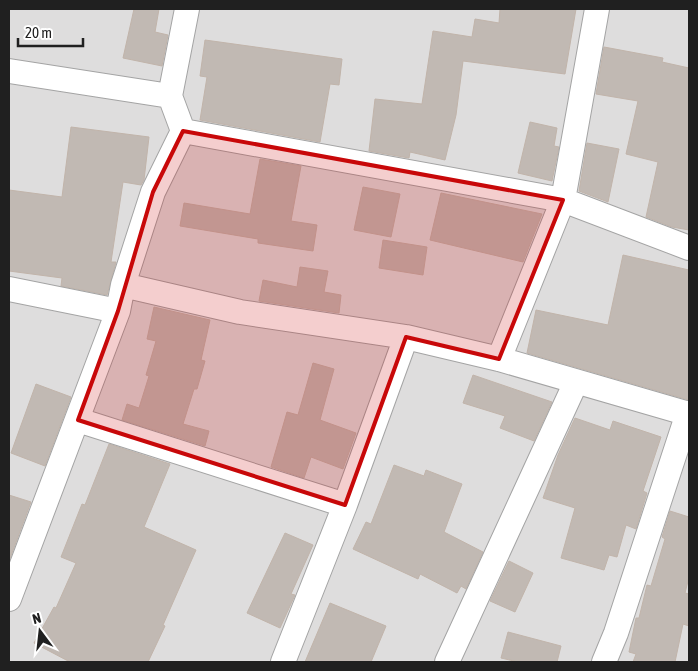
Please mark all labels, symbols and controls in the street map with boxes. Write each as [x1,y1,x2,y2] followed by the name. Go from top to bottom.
[18,15,82,47] scale bar
[25,24,52,41] text: 20 m
[15,606,65,656] north arrow
[31,610,43,627] text: N

